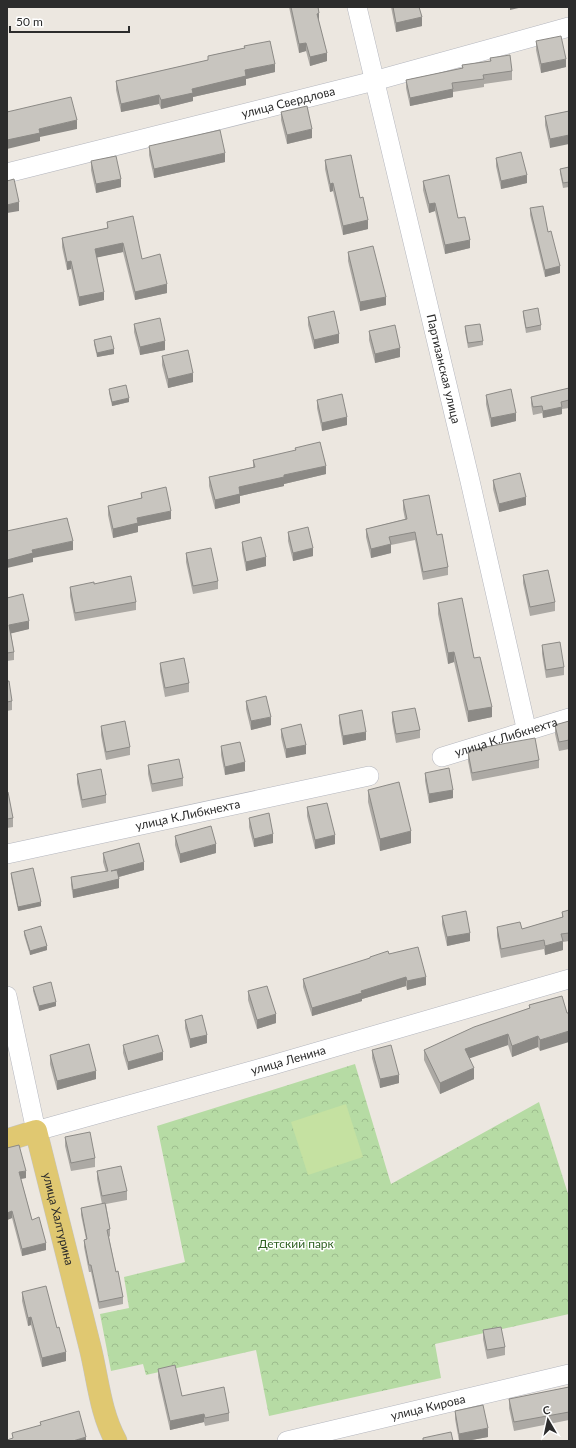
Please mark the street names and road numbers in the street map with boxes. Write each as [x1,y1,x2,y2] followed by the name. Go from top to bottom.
[240,83,337,121] street label: улица Свердлова
[423,313,464,425] street label: Партизанская улица
[453,714,559,760] street label: улица К.Либкнехта
[134,796,241,833] street label: улица К.Либкнехта
[249,1042,327,1078] street label: улица Ленина
[40,1171,77,1267] street label: улица Халтурина
[389,1391,467,1423] street label: улица Кирова

